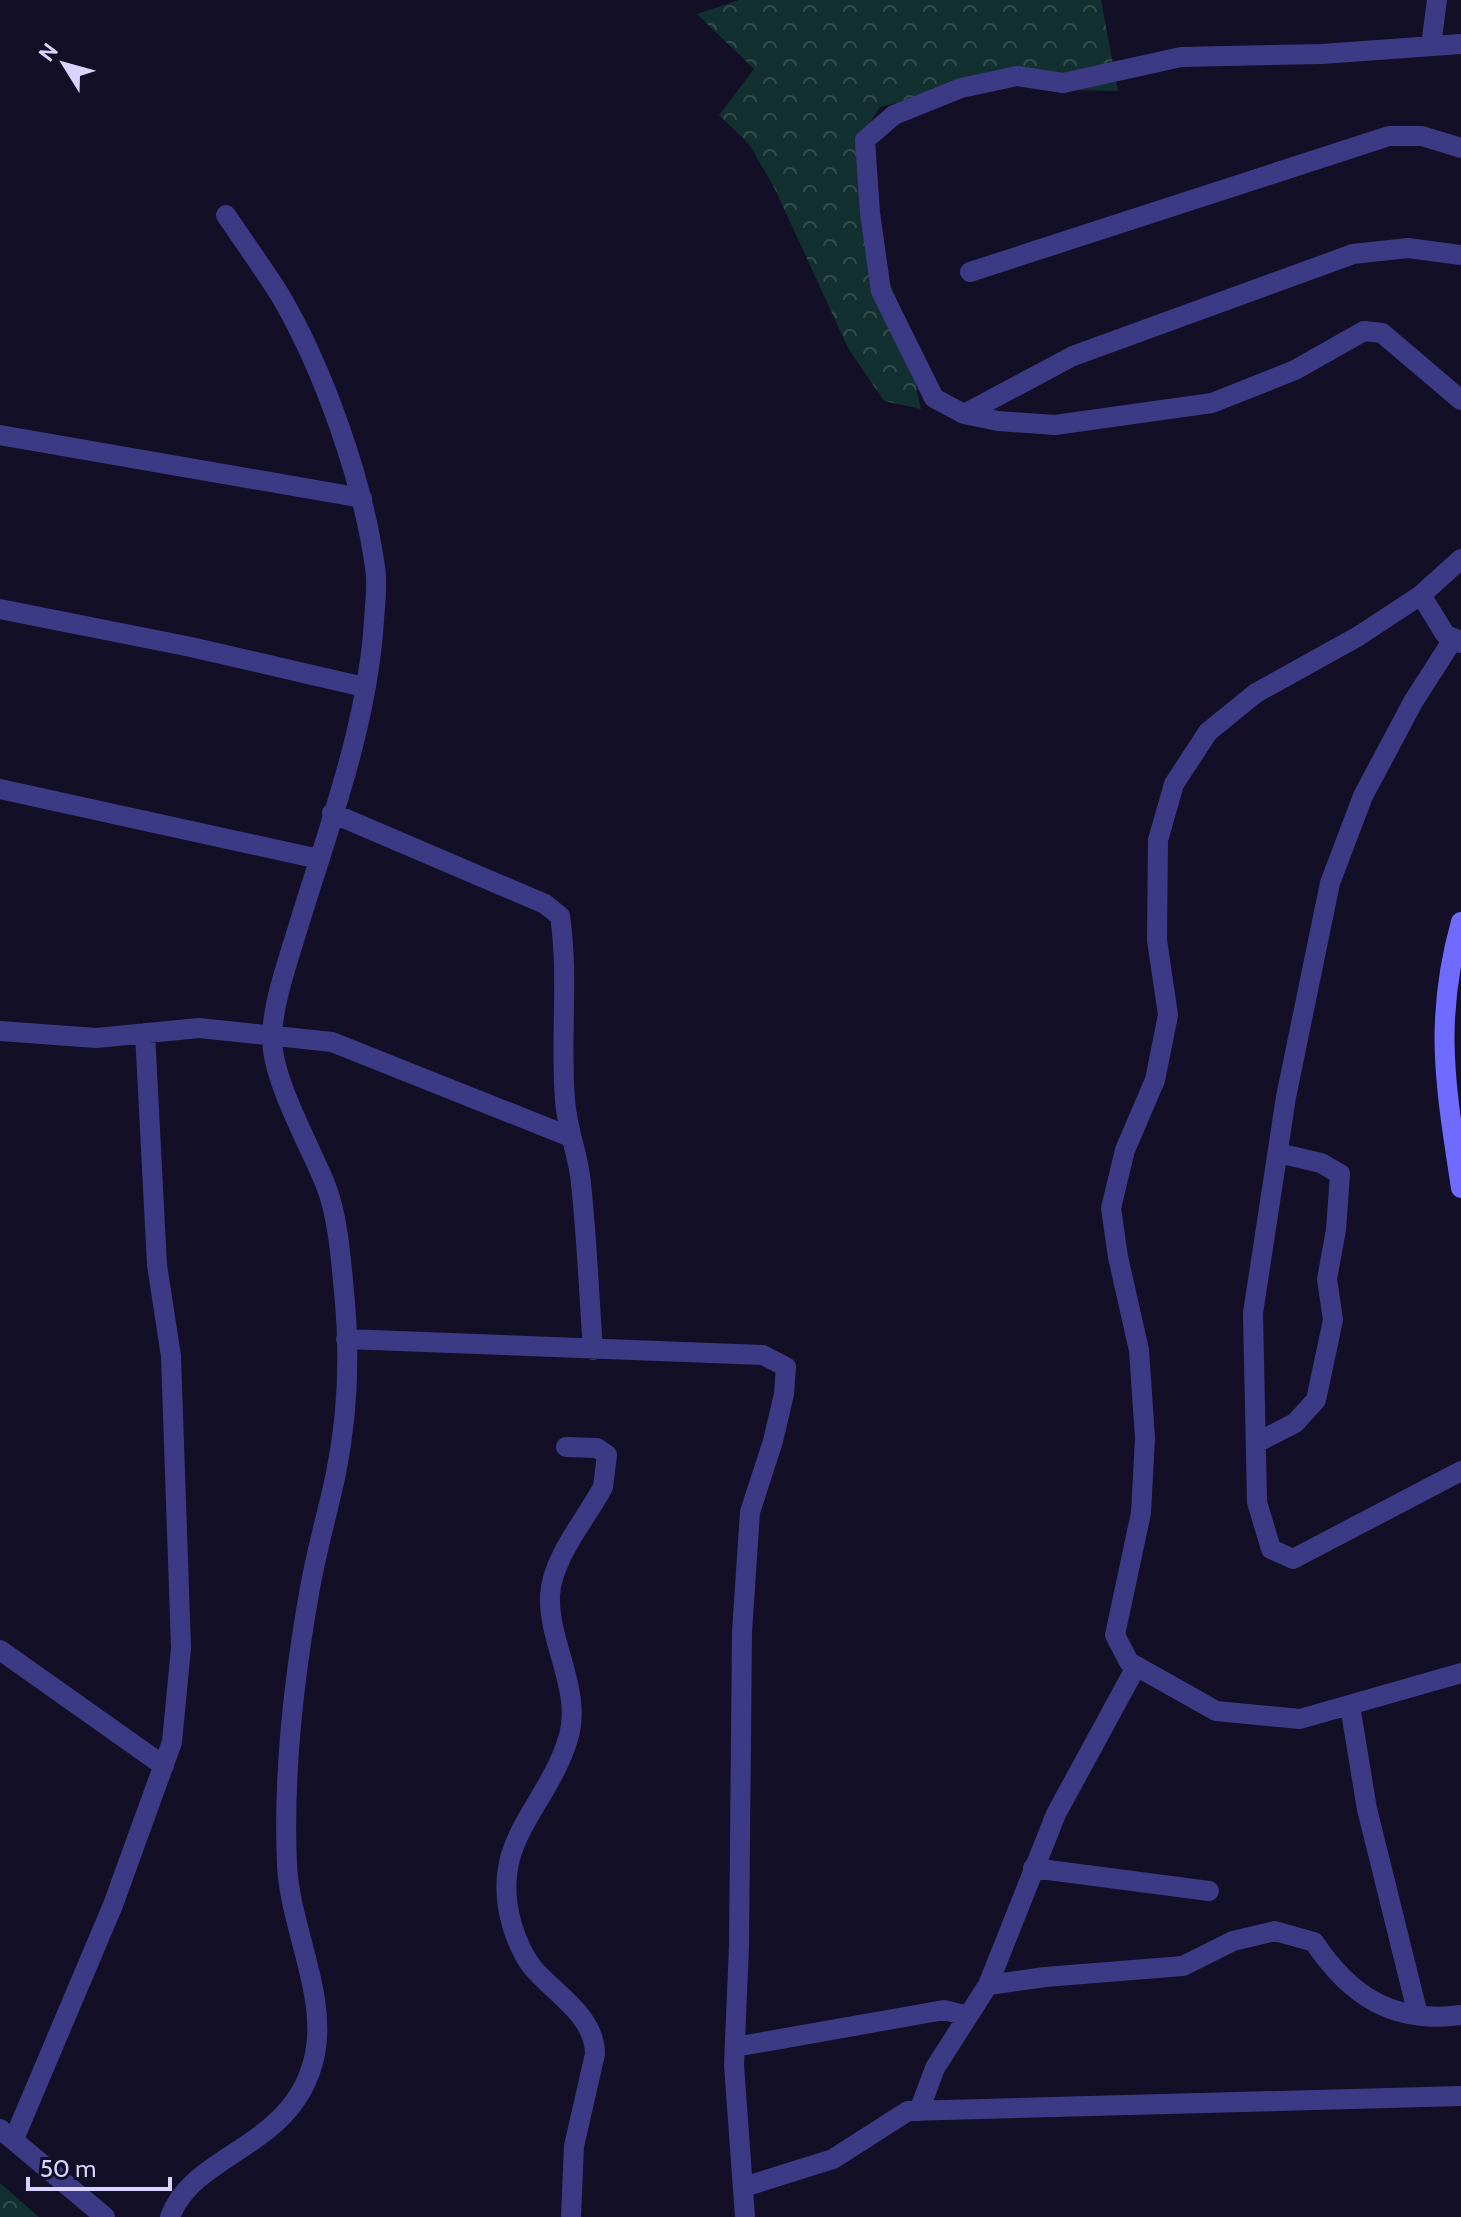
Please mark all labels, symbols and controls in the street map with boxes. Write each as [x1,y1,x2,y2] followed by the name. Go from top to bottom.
[24,24,104,104] north arrow
[33,38,64,67] text: N
[28,2141,170,2191] scale bar
[40,2154,96,2183] text: 50 m

